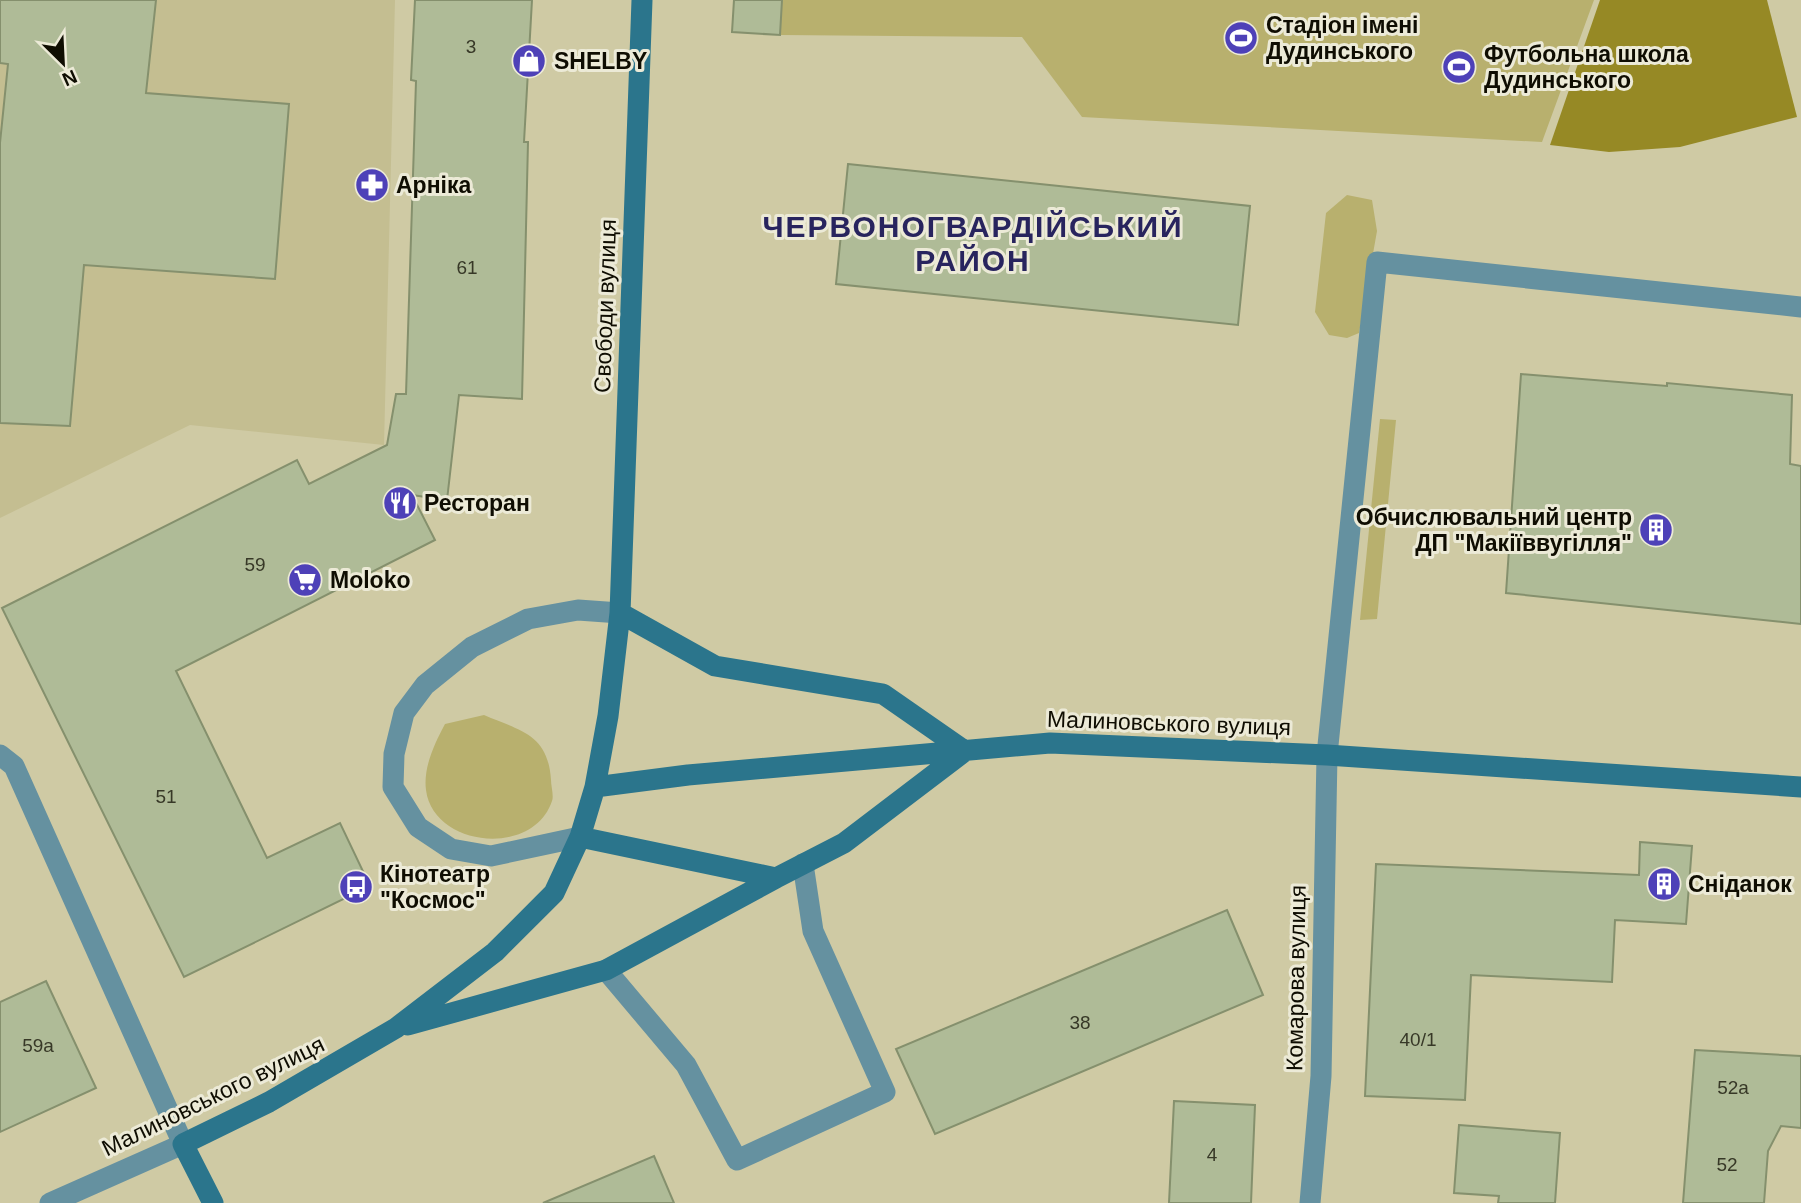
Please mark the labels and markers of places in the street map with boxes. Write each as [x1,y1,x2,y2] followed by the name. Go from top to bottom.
[1266,12,1418,64] place label: Стадіон імені Дудинського
[1222,19,1260,57] sports icon: Стадіон імені Дудинського
[1484,41,1689,93] place label: Футбольна школа Дудинського
[510,42,548,80] shop icon: SHELBY
[554,48,647,74] place label: SHELBY
[1440,48,1478,86] sports icon: Футбольна школа Дудинського
[353,166,391,204] pharmacy icon: Арніка
[396,172,471,198] place label: Арніка
[381,484,419,522] restaurant icon: Ресторан
[424,490,530,516] place label: Ресторан
[1356,504,1632,556] place label: Обчислювальний центр ДП "Макіїввугілля"
[1637,511,1675,549] building icon: Обчислювальний центр ДП "Макіїввугілля"
[286,561,324,599] supermarket icon: Moloko
[330,567,411,593] place label: Moloko
[380,861,490,913] place label: Кінотеатр "Космос"
[1645,865,1683,903] building icon: Сніданок
[337,868,375,906] bus stop icon: Кінотеатр "Космос"
[1688,871,1792,897] place label: Сніданок

